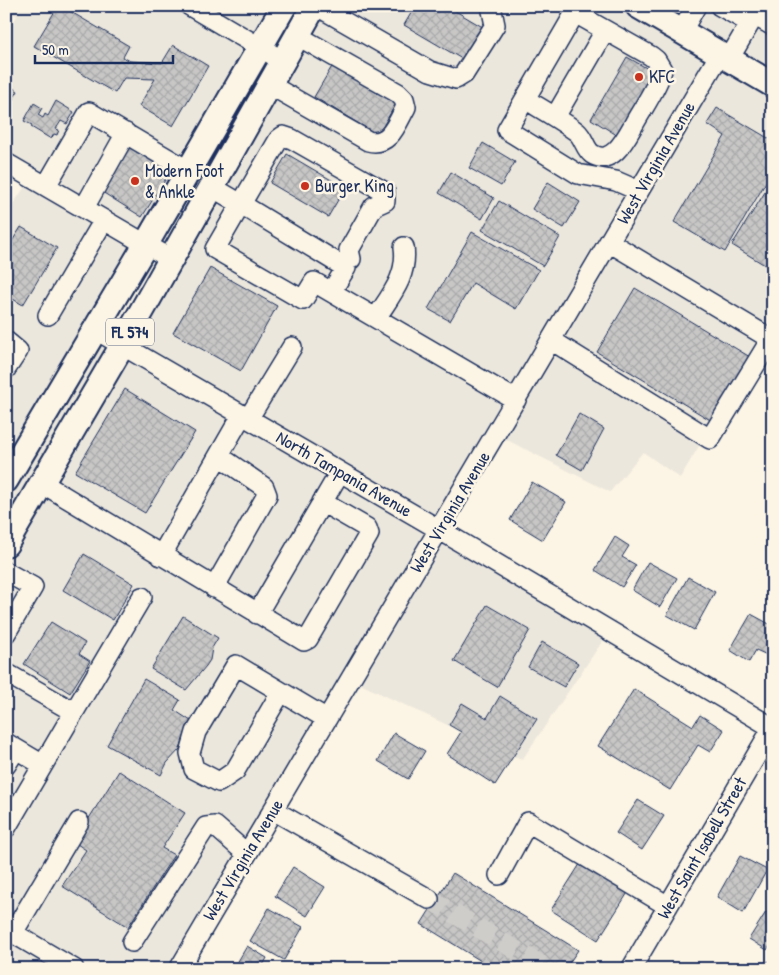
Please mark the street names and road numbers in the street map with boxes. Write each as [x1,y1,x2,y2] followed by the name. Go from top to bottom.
[610,97,701,229] street label: West Virginia Avenue
[106,318,154,346] road number: FL 574
[272,424,417,523] street label: North Tampania Avenue
[403,446,496,577] street label: West Virginia Avenue
[651,772,753,923] street label: West Saint Isabell Street
[196,794,289,925] street label: West Virginia Avenue

